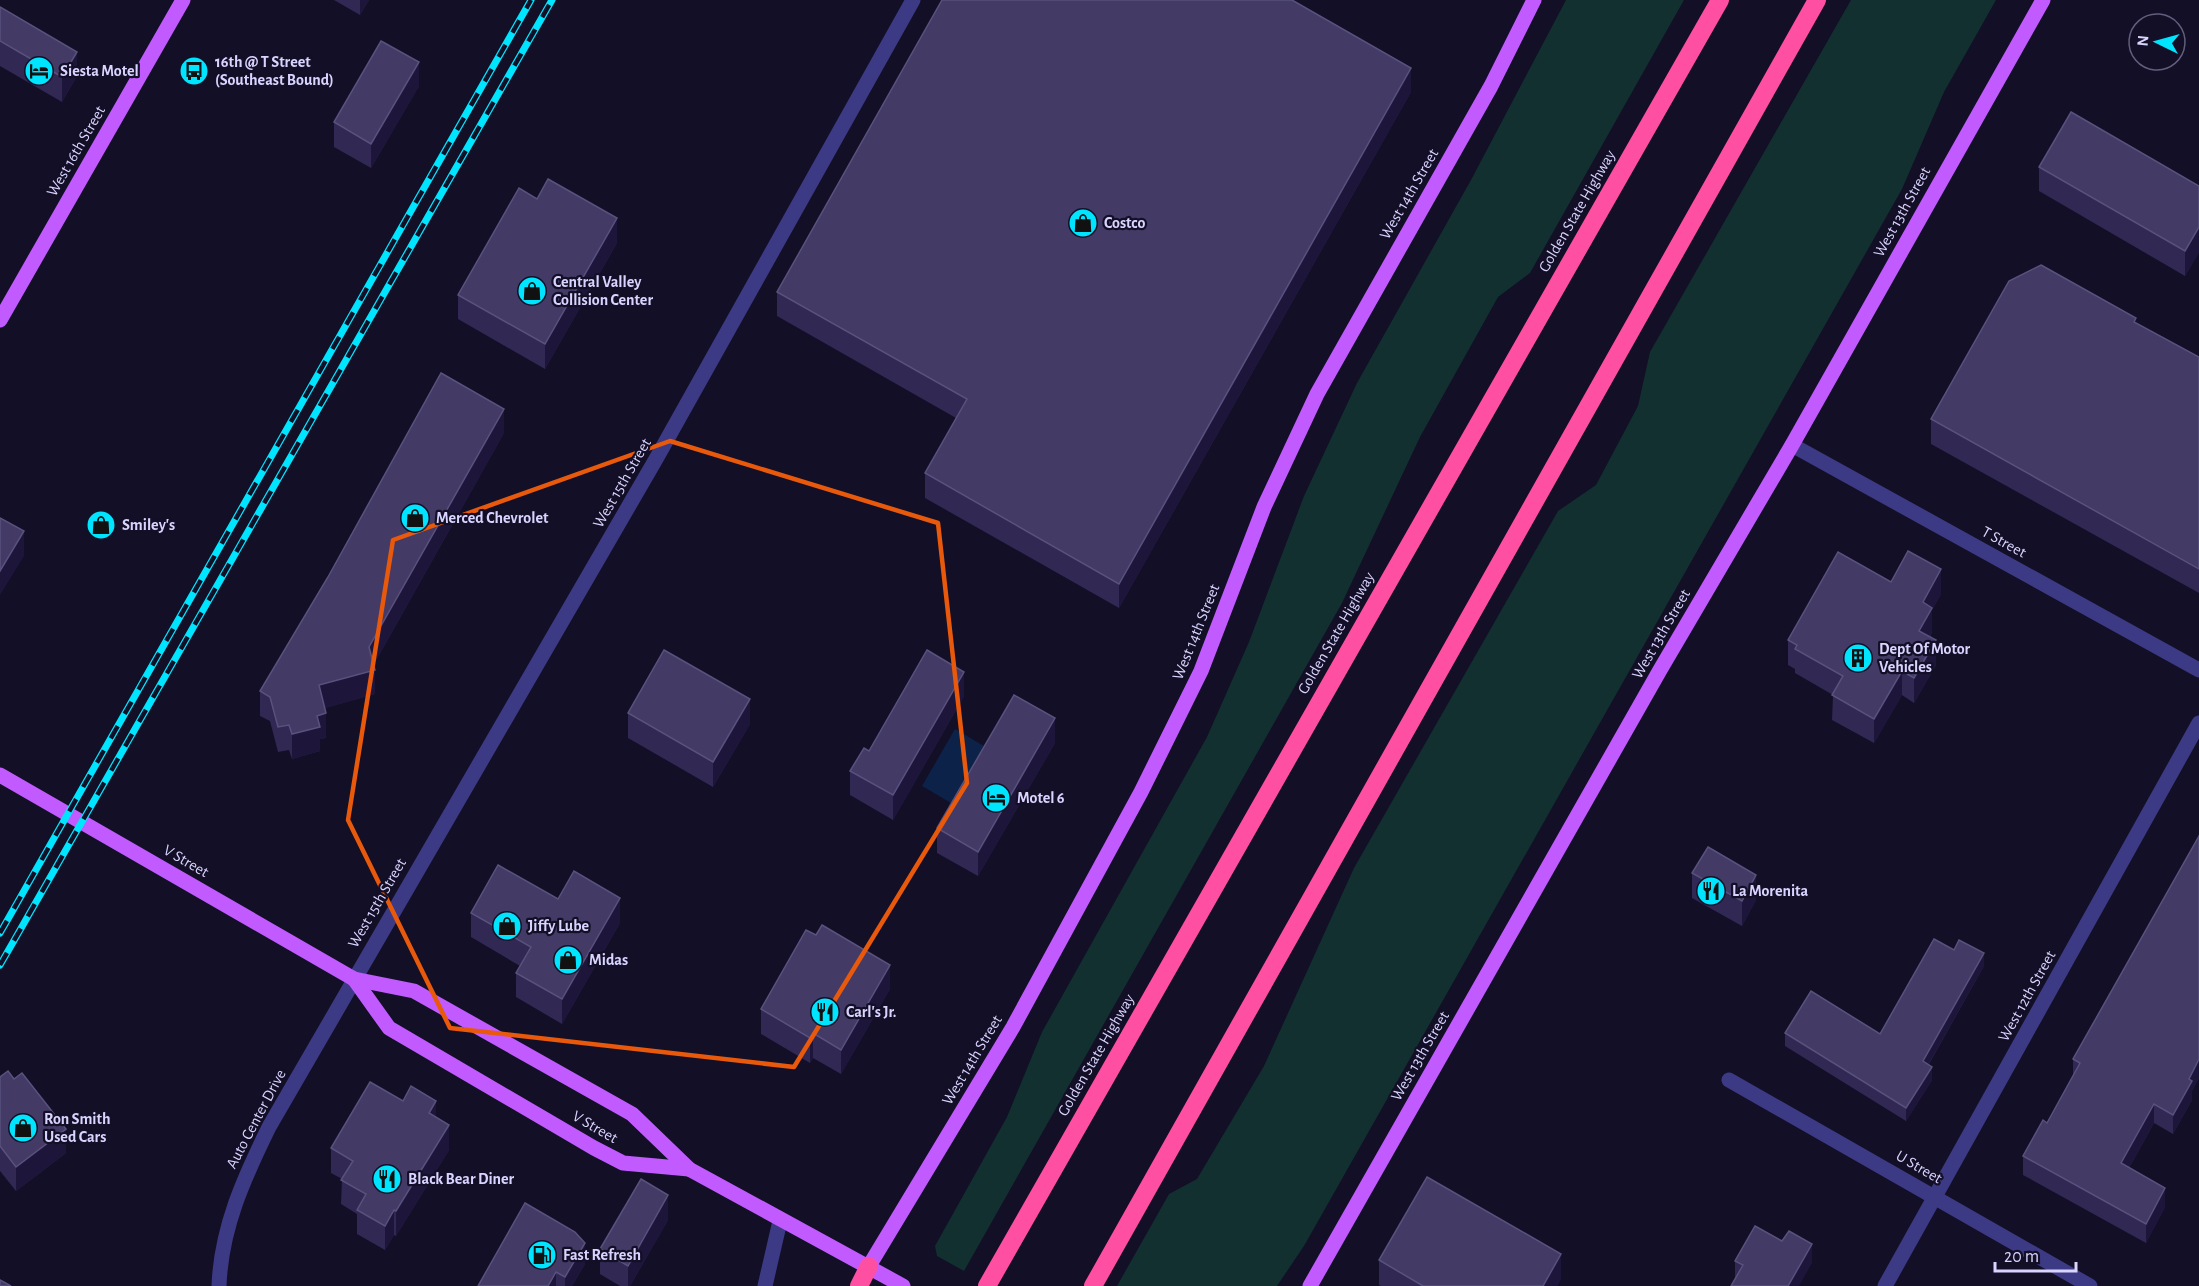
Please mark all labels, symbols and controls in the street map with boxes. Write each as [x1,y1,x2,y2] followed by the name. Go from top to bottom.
[2127,12,2187,72] north arrow
[2135,35,2152,47] text: N
[215,54,334,88] place label: 16th @ T Street (Southeast Bound)
[23,55,55,87] hotel icon: Siesta Motel
[178,55,210,87] bus stop icon: 16th @ T Street (Southeast Bound)
[60,63,139,79] place label: Siesta Motel
[44,103,108,199] street label: West 16th Street
[1377,146,1441,242] street label: West 14th Street
[1536,147,1619,275] street label: Golden State Highway
[1871,164,1933,260] street label: West 13th Street
[1067,207,1099,239] shop icon: Costco
[1104,215,1146,231] place label: Costco
[553,274,653,308] place label: Central Valley Collision Center
[516,275,548,307] shop icon: Central Valley Collision Center
[590,435,654,531] street label: West 15th Street
[399,502,431,534] shop icon: Merced Chevrolet
[85,509,117,541] shop icon: Smiley's
[436,510,549,526] place label: Merced Chevrolet
[122,517,175,534] place label: Smiley's
[1979,523,2029,561] street label: T Street
[1295,569,1378,697] street label: Golden State Highway
[1170,582,1222,682] street label: West 14th Street
[1629,587,1693,681] street label: West 13th Street
[1879,641,1971,675] place label: Dept Of Motor Vehicles
[1842,642,1874,674] building icon: Dept Of Motor Vehicles
[980,782,1012,814] hotel icon: Motel 6
[1017,790,1065,806] place label: Motel 6
[161,842,211,880] street label: V Street
[345,855,409,951] street label: West 15th Street
[1695,875,1727,907] restaurant icon: La Morenita
[1732,883,1809,899] place label: La Morenita
[491,910,523,942] shop icon: Jiffy Lube
[528,918,590,935] place label: Jiffy Lube
[552,944,584,976] shop icon: Midas
[1995,948,2059,1044] street label: West 12th Street
[589,952,628,968] place label: Midas
[1055,991,1138,1119] street label: Golden State Highway
[809,996,841,1028] restaurant icon: Carl's Jr.
[846,1004,897,1020] place label: Carl's Jr.
[1388,1009,1452,1103] street label: West 13th Street
[939,1012,1005,1108] street label: West 14th Street
[223,1067,289,1171] street label: Auto Center Drive
[570,1108,620,1146] street label: V Street
[44,1111,110,1145] place label: Ron Smith Used Cars
[7,1112,39,1144] shop icon: Ron Smith Used Cars
[1893,1147,1945,1187] street label: U Street
[371,1163,403,1195] restaurant icon: Black Bear Diner
[408,1171,515,1187] place label: Black Bear Diner
[1995,1235,2076,1273] scale bar
[526,1239,558,1271] fuel station icon: Fast Refresh
[563,1247,641,1263] place label: Fast Refresh
[2004,1248,2039,1266] text: 20 m

